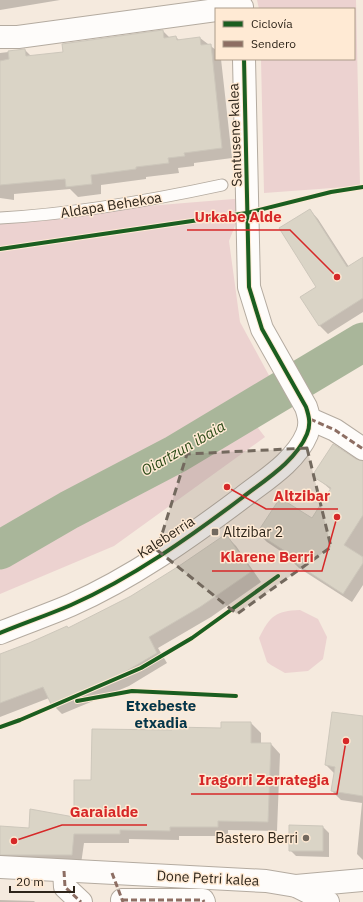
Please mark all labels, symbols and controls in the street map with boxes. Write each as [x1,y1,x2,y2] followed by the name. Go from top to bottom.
[215,8,355,60] legend
[251,16,293,31] text: Ciclovía
[251,36,296,51] text: Sendero
[224,82,246,187] street label: Santusene kalea
[59,188,163,222] street label: Aldapa Behekoa
[187,203,290,230] callout: Urkabe Alde
[194,207,282,226] text: Urkabe Alde
[137,416,229,480] water label: Oiartzun ibaia
[266,482,338,509] callout: Altzibar
[274,486,330,505] text: Altzibar
[134,512,198,562] street label: Kaleberria
[223,523,283,541] place label: Altzibar 2
[210,527,220,537] marker: Altzibar 2
[212,544,322,571] callout: Klarene Berri
[220,547,314,566] text: Klarene Berri
[126,696,196,732] district label: Etxebeste etxadia
[191,767,337,794] callout: Iragorri Zerrategia
[199,770,330,789] text: Iragorri Zerrategia
[62,798,147,825] callout: Garaialde
[70,802,138,821] text: Garaialde
[215,829,298,847] place label: Bastero Berri
[301,833,311,843] marker: Bastero Berri
[156,866,260,890] street label: Done Petri kalea
[10,868,74,894] scale bar
[16,874,44,889] text: 20 m

